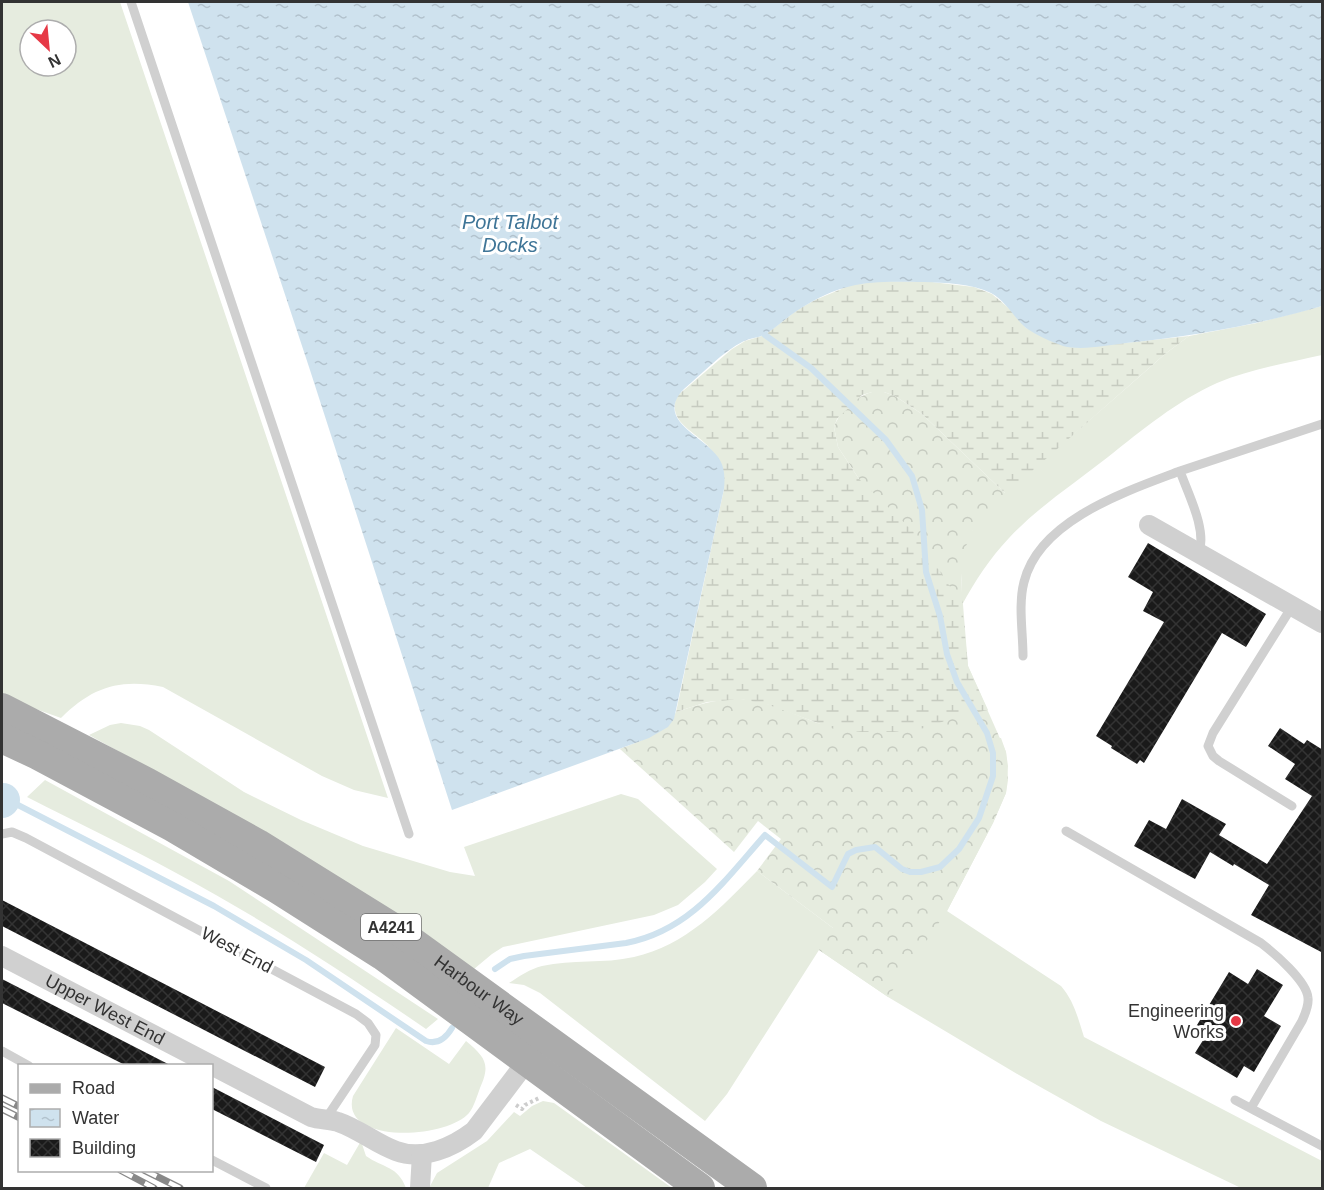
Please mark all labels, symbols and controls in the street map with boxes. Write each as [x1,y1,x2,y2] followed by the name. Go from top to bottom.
[18,18,78,78] north arrow
[45,51,63,71] text: N
[462,211,559,256] water label: Port Talbot Docks
[361,914,421,940] road number: A4241
[198,923,276,977] street label: West End
[430,951,527,1029] street label: Harbour Way
[42,970,168,1049] street label: Upper West End
[1128,1001,1224,1042] place label: Engineering Works
[1229,1014,1243,1028] marker: Engineering Works
[18,1064,213,1172] legend
[72,1078,115,1098] text: Road
[72,1108,119,1128] text: Water
[72,1138,136,1158] text: Building

